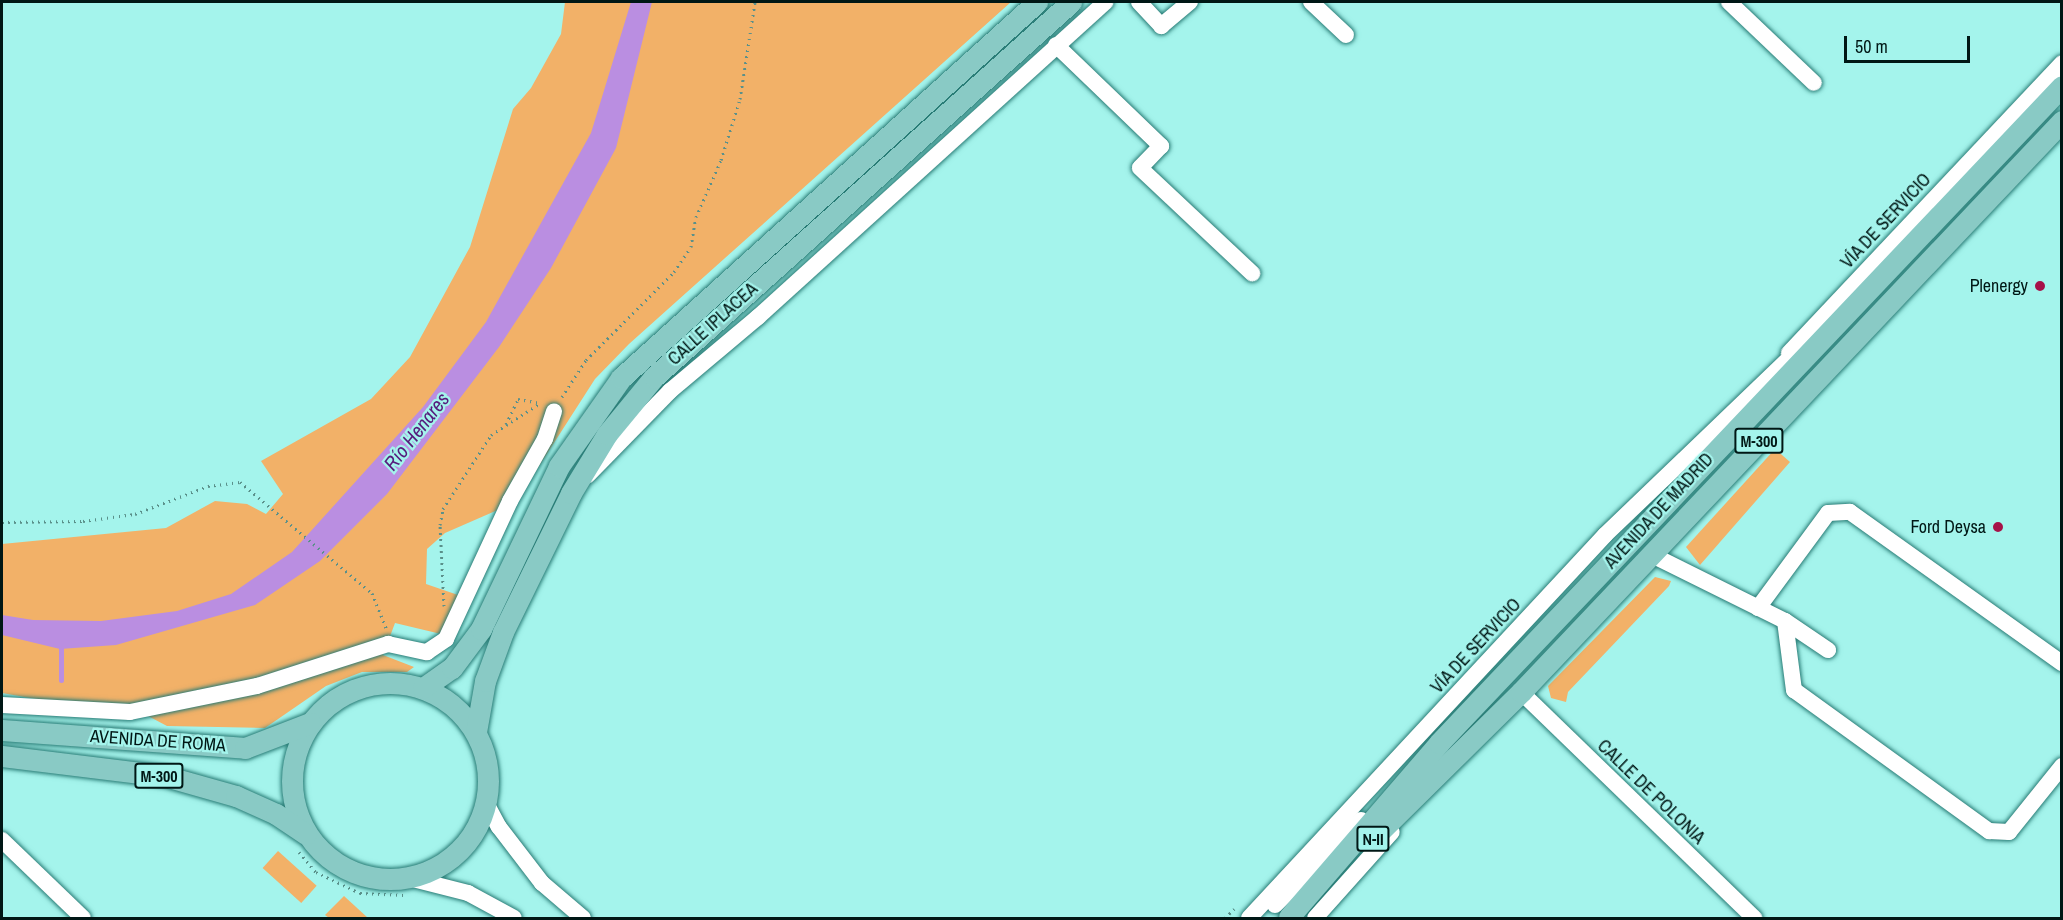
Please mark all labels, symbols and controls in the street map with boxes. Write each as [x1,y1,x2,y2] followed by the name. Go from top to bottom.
[1847,24,1973,62] scale bar
[1855,34,1888,59] text: 50 m
[1836,169,1936,273] street label: VÍA DE SERVICIO
[1970,275,2028,297] place label: Plenergy
[664,278,762,370] street label: CALLE IPLACEA
[2033,279,2047,293] marker: Plenergy
[378,387,454,475] water label: Río Henares
[1734,428,1784,454] road number: M-300
[1600,449,1718,573] street label: AVENIDA DE MADRID
[1910,516,1986,538] place label: Ford Deysa
[1991,520,2005,534] marker: Ford Deysa
[1426,594,1526,698] street label: VÍA DE SERVICIO
[89,725,227,757] street label: AVENIDA DE ROMA
[1593,735,1709,849] street label: CALLE DE POLONIA
[134,763,184,789] road number: M-300
[1355,826,1391,852] road number: N-II

